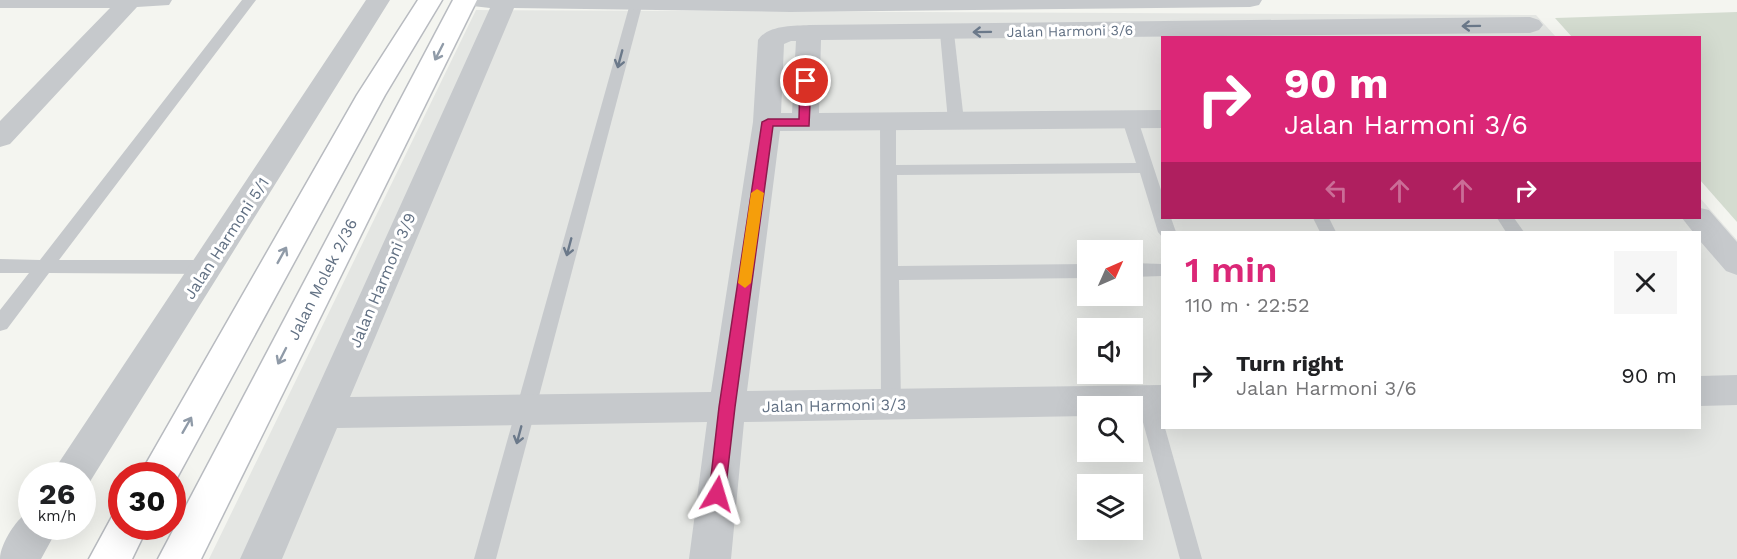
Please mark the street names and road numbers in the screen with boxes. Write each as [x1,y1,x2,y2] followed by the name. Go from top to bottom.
[1007,22,1133,40] street label: Jalan Harmoni 3/6
[180,174,273,303] street label: Jalan Harmoni 5/1
[345,210,420,351] street label: Jalan Harmoni 3/9
[284,215,361,343] street label: Jalan Molek 2/36
[762,395,906,416] street label: Jalan Harmoni 3/3

